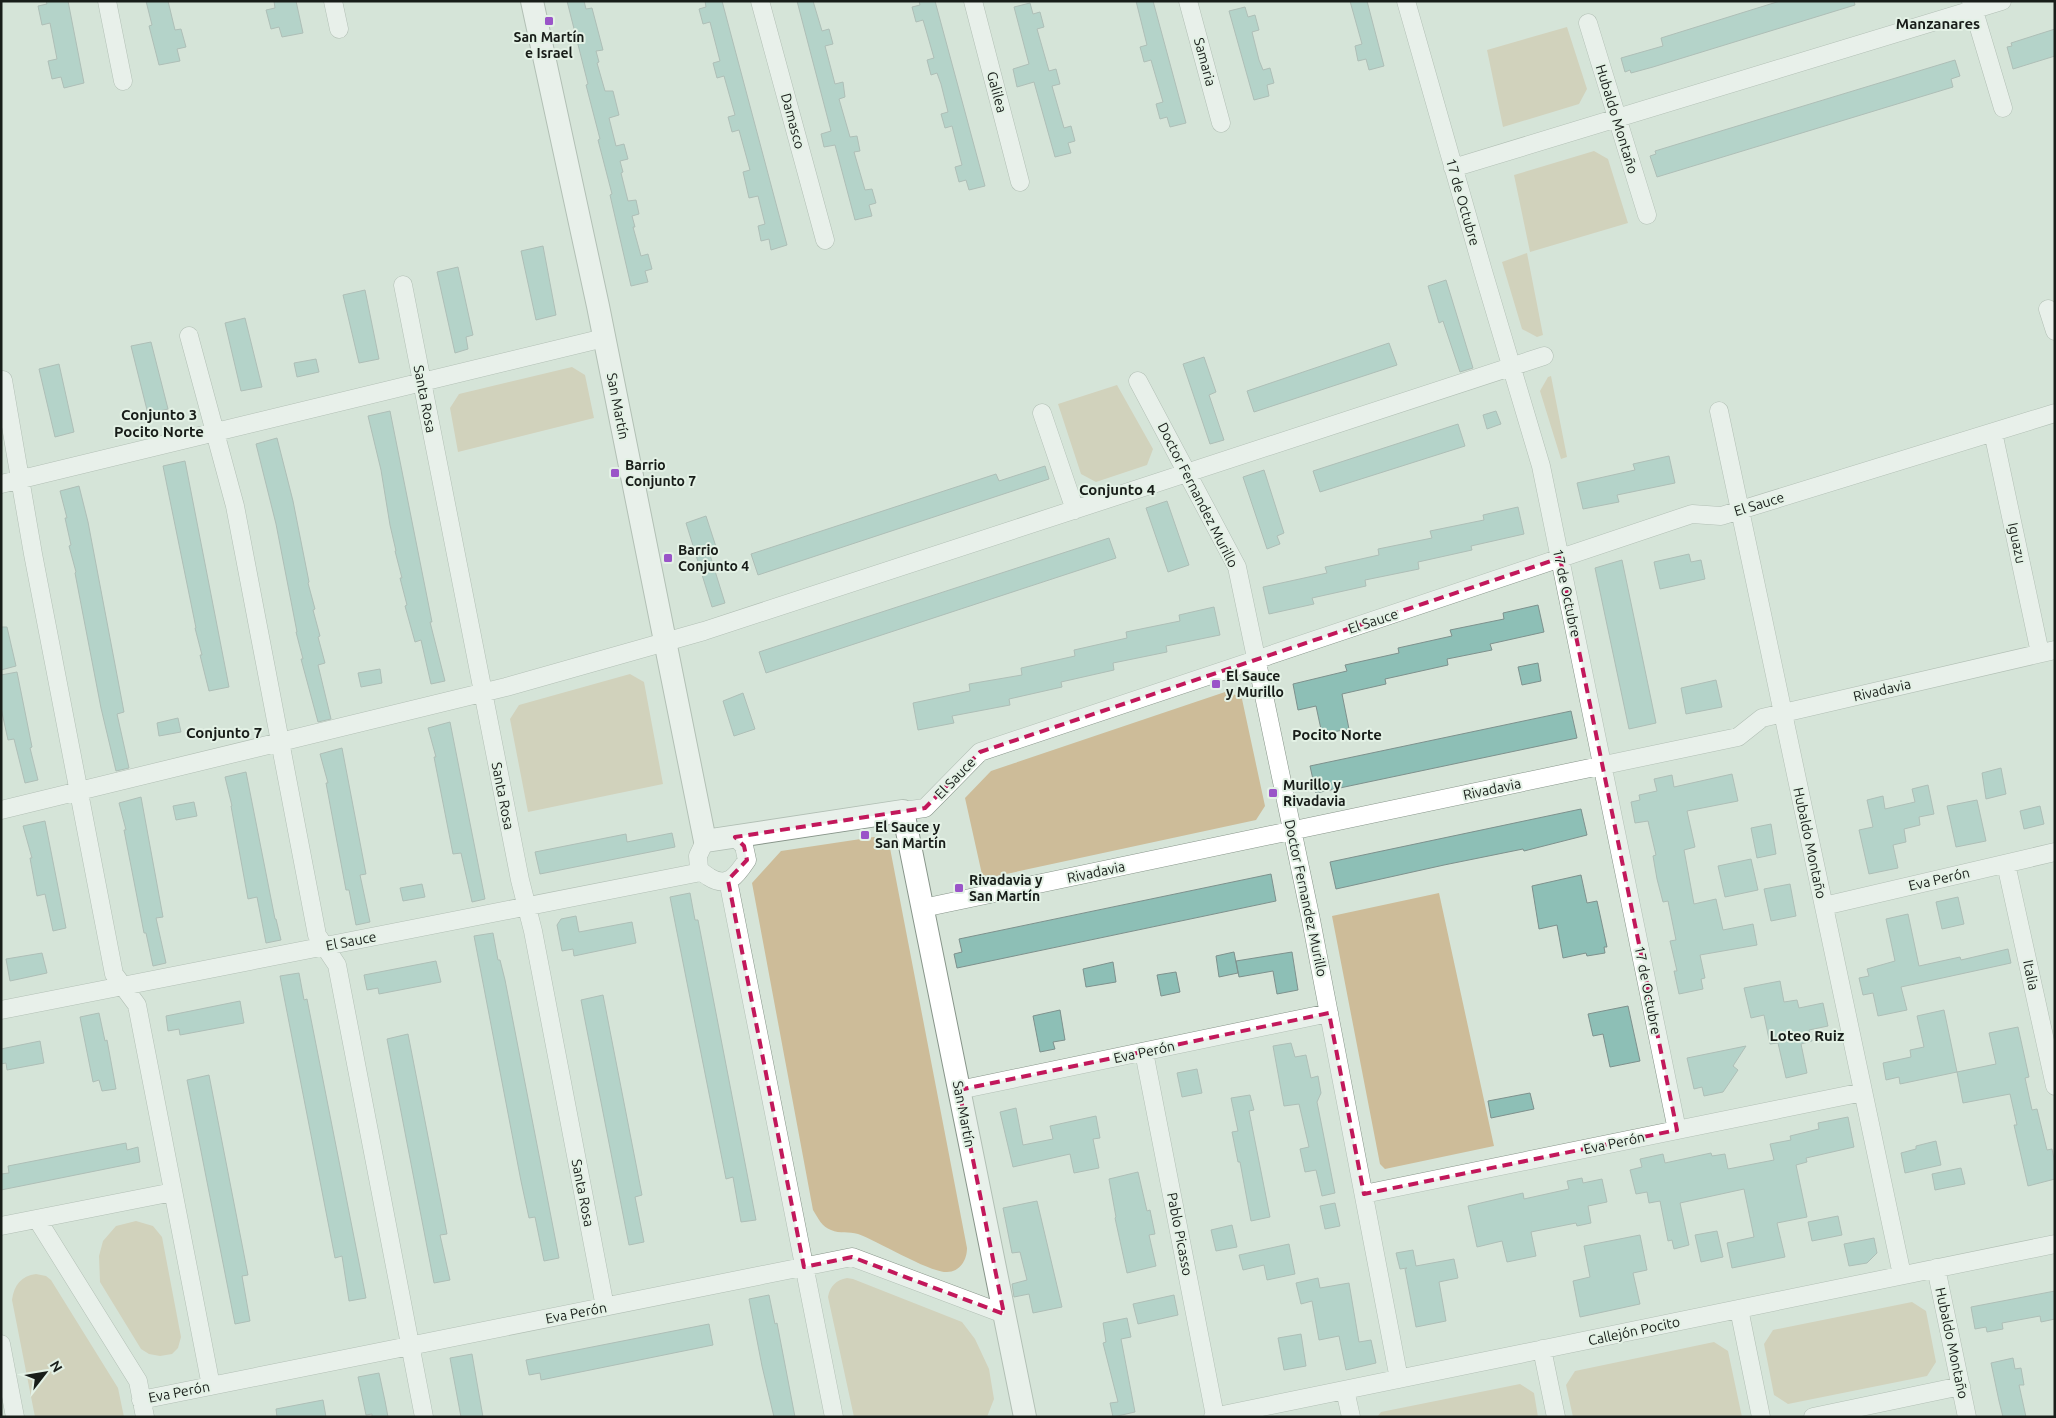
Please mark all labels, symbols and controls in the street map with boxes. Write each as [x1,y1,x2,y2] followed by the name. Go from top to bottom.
[543,15,555,27] marker: San Martín e Israel
[1896,15,1980,32] district label: Manzanares
[513,29,585,61] place label: San Martín e Israel
[1191,36,1219,88] street label: Samaria
[1593,62,1641,176] street label: Hubaldo Montaño
[984,70,1010,114] street label: Galilea
[778,91,808,151] street label: Damasco
[1443,156,1483,248] street label: 17 de Octubre
[411,364,439,434] street label: Santa Rosa
[604,371,632,441] street label: San Martín
[114,406,204,440] district label: Conjunto 3 Pocito Norte
[1154,420,1242,570] street label: Doctor Fernandez Murillo
[625,457,696,489] place label: Barrio Conjunto 7
[609,467,621,479] marker: Barrio Conjunto 7
[1079,481,1155,498] district label: Conjunto 4
[1732,489,1786,519] street label: El Sauce
[2005,521,2029,565] street label: Iguazu
[678,542,749,574] place label: Barrio Conjunto 4
[1550,547,1584,639] street label: 17 de Octubre
[662,552,674,564] marker: Barrio Conjunto 4
[1346,605,1400,637] street label: El Sauce
[1226,668,1284,700] place label: El Sauce y Murillo
[1851,676,1913,704] street label: Rivadavia
[1210,678,1222,690] marker: El Sauce y Murillo
[186,724,262,741] district label: Conjunto 7
[1292,726,1382,743] district label: Pocito Norte
[931,754,979,802] street label: El Sauce
[489,761,517,831] street label: Santa Rosa
[1462,775,1522,803] street label: Rivadavia
[1283,777,1346,809] place label: Murillo y Rivadavia
[1790,786,1830,900] street label: Hubaldo Montaño
[1267,787,1279,799] marker: Murillo y Rivadavia
[1282,818,1330,978] street label: Doctor Fernandez Murillo
[875,819,946,851] place label: El Sauce y San Martín
[859,829,871,841] marker: El Sauce y San Martín
[1066,858,1126,886] street label: Rivadavia
[1907,864,1971,894] street label: Eva Perón
[969,872,1043,904] place label: Rivadavia y San Martín
[953,882,965,894] marker: Rivadavia y San Martín
[324,928,378,954] street label: El Sauce
[1632,944,1664,1036] street label: 17 de Octubre
[2020,958,2042,992] street label: Italia
[1770,1027,1844,1044] district label: Loteo Ruiz
[1112,1038,1176,1066] street label: Eva Perón
[950,1079,978,1149] street label: San Martín
[1582,1129,1646,1157] street label: Eva Perón
[569,1158,597,1228] street label: Santa Rosa
[1164,1191,1196,1277] street label: Pablo Picasso
[1932,1286,1972,1400] street label: Hubaldo Montaño
[544,1299,608,1327] street label: Eva Perón
[1587,1313,1681,1349] street label: Callejón Pocito
[20,1348,70,1398] north arrow
[47,1358,66,1375] text: N
[147,1378,211,1406] street label: Eva Perón

